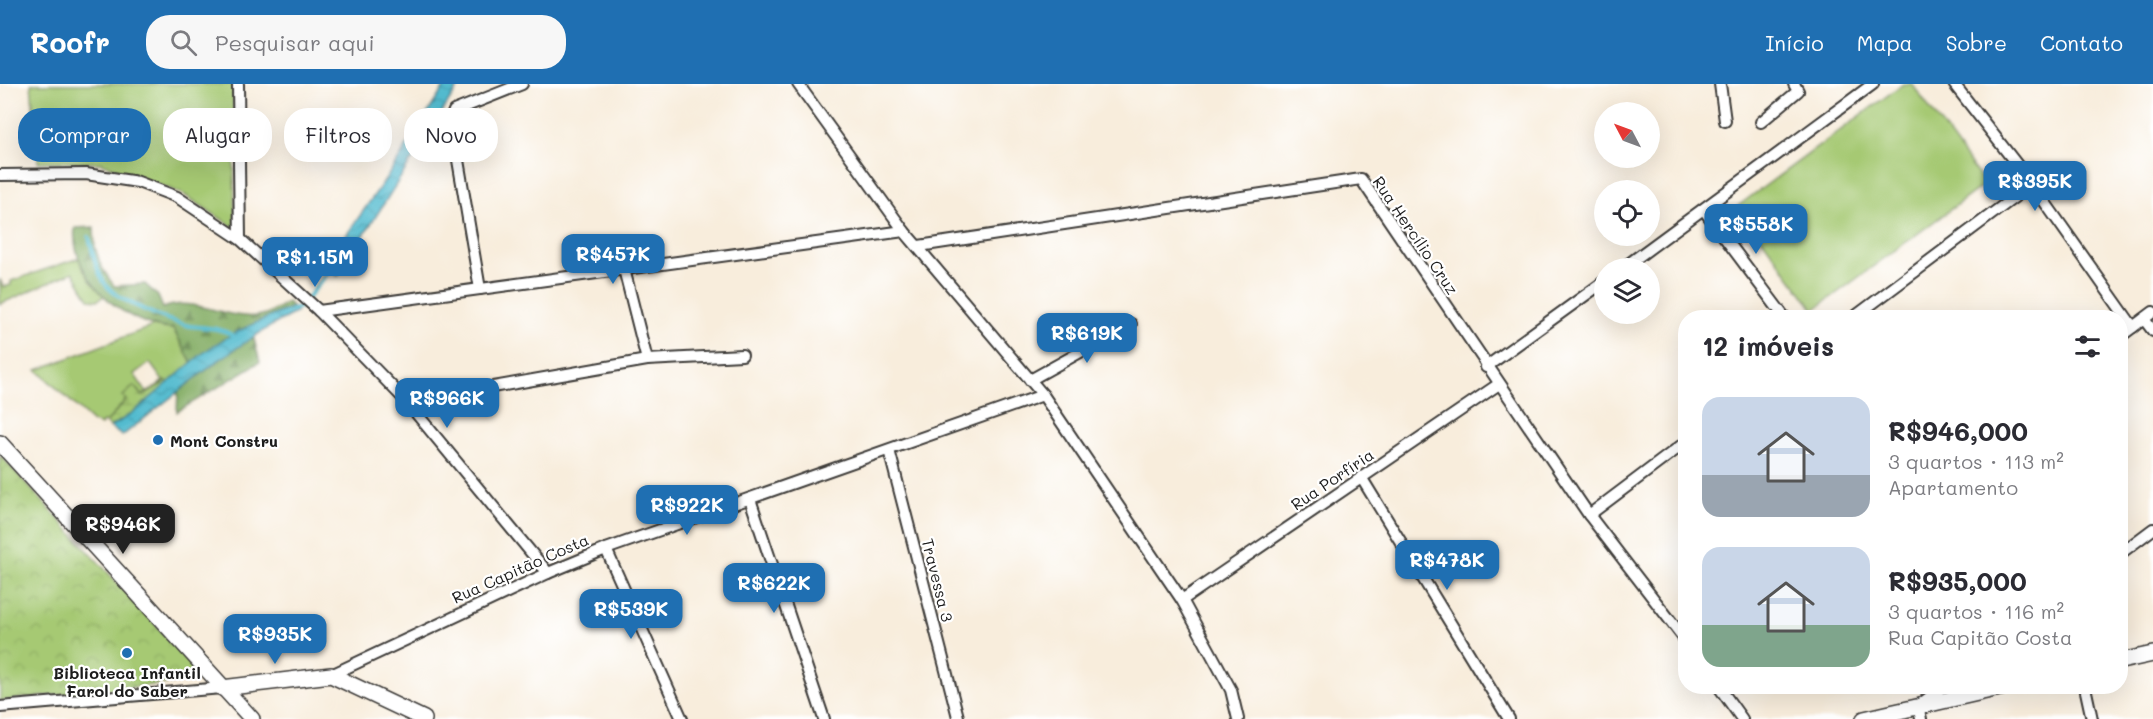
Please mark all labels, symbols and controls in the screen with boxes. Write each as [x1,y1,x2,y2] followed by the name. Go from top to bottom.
[146,15,566,69] search box
[30,24,110,60] text: Roofr
[167,26,200,59] icon: search
[215,28,375,57] text: Pesquisar aqui
[1765,29,1824,56] text: Início
[1857,29,1913,56] text: Mapa
[1946,29,2007,56] text: Sobre
[2040,29,2123,56] text: Contato
[1594,102,1660,168] north arrow
[1594,102,1660,324] map controls
[18,108,151,162] chip: Comprar
[163,108,272,162] chip: Alugar
[284,108,392,162] chip: Filtros
[404,108,498,162] chip: Novo
[1986,161,2084,212] pin: R$395K
[1997,167,2073,193] text: R$395K
[1369,172,1463,298] street label: Rua Hercílio Cruz
[1594,180,1660,246] button: locate
[1707,204,1805,255] pin: R$558K
[1718,210,1794,236] text: R$558K
[564,234,662,285] pin: R$457K
[260,237,370,288] pin: R$1.15M
[576,240,650,266] text: R$457K
[276,243,354,269] text: R$1.15M
[1594,258,1660,324] button: layers
[1038,313,1136,364] pin: R$619K
[1051,319,1123,345] text: R$619K
[1702,329,1834,363] text: 12 imóveis
[2071,330,2104,363] icon: filters
[398,378,496,429] pin: R$966K
[409,384,485,410] text: R$966K
[1888,414,2028,448] text: R$946,000
[1750,421,1822,493] icon: home
[170,430,278,451] place label: Mont Constru
[151,433,165,447] marker: Mont Constru
[1287,444,1377,514] street label: Rua Porfíria
[1888,448,2064,474] text: 3 quartos · 113 m²
[1888,474,2018,500] text: Apartamento
[638,485,736,536] pin: R$922K
[650,491,724,517] text: R$922K
[74,504,172,555] pin: R$946K
[85,510,161,536] text: R$946K
[448,528,592,608] street label: Rua Capitão Costa
[917,536,959,624] street label: Travessa 3
[1398,540,1496,591] pin: R$478K
[1409,546,1485,572] text: R$478K
[725,563,823,614] pin: R$622K
[1888,564,2027,598] text: R$935,000
[737,569,811,595] text: R$622K
[1750,571,1822,643] icon: home
[582,589,680,640] pin: R$539K
[593,595,669,621] text: R$539K
[1888,598,2064,624] text: 3 quartos · 116 m²
[226,614,324,665] pin: R$935K
[237,620,313,646] text: R$935K
[1888,624,2072,650] text: Rua Capitão Costa
[120,646,134,660] marker: Biblioteca Infantil Farol do Saber
[53,662,201,701] place label: Biblioteca Infantil Farol do Saber

